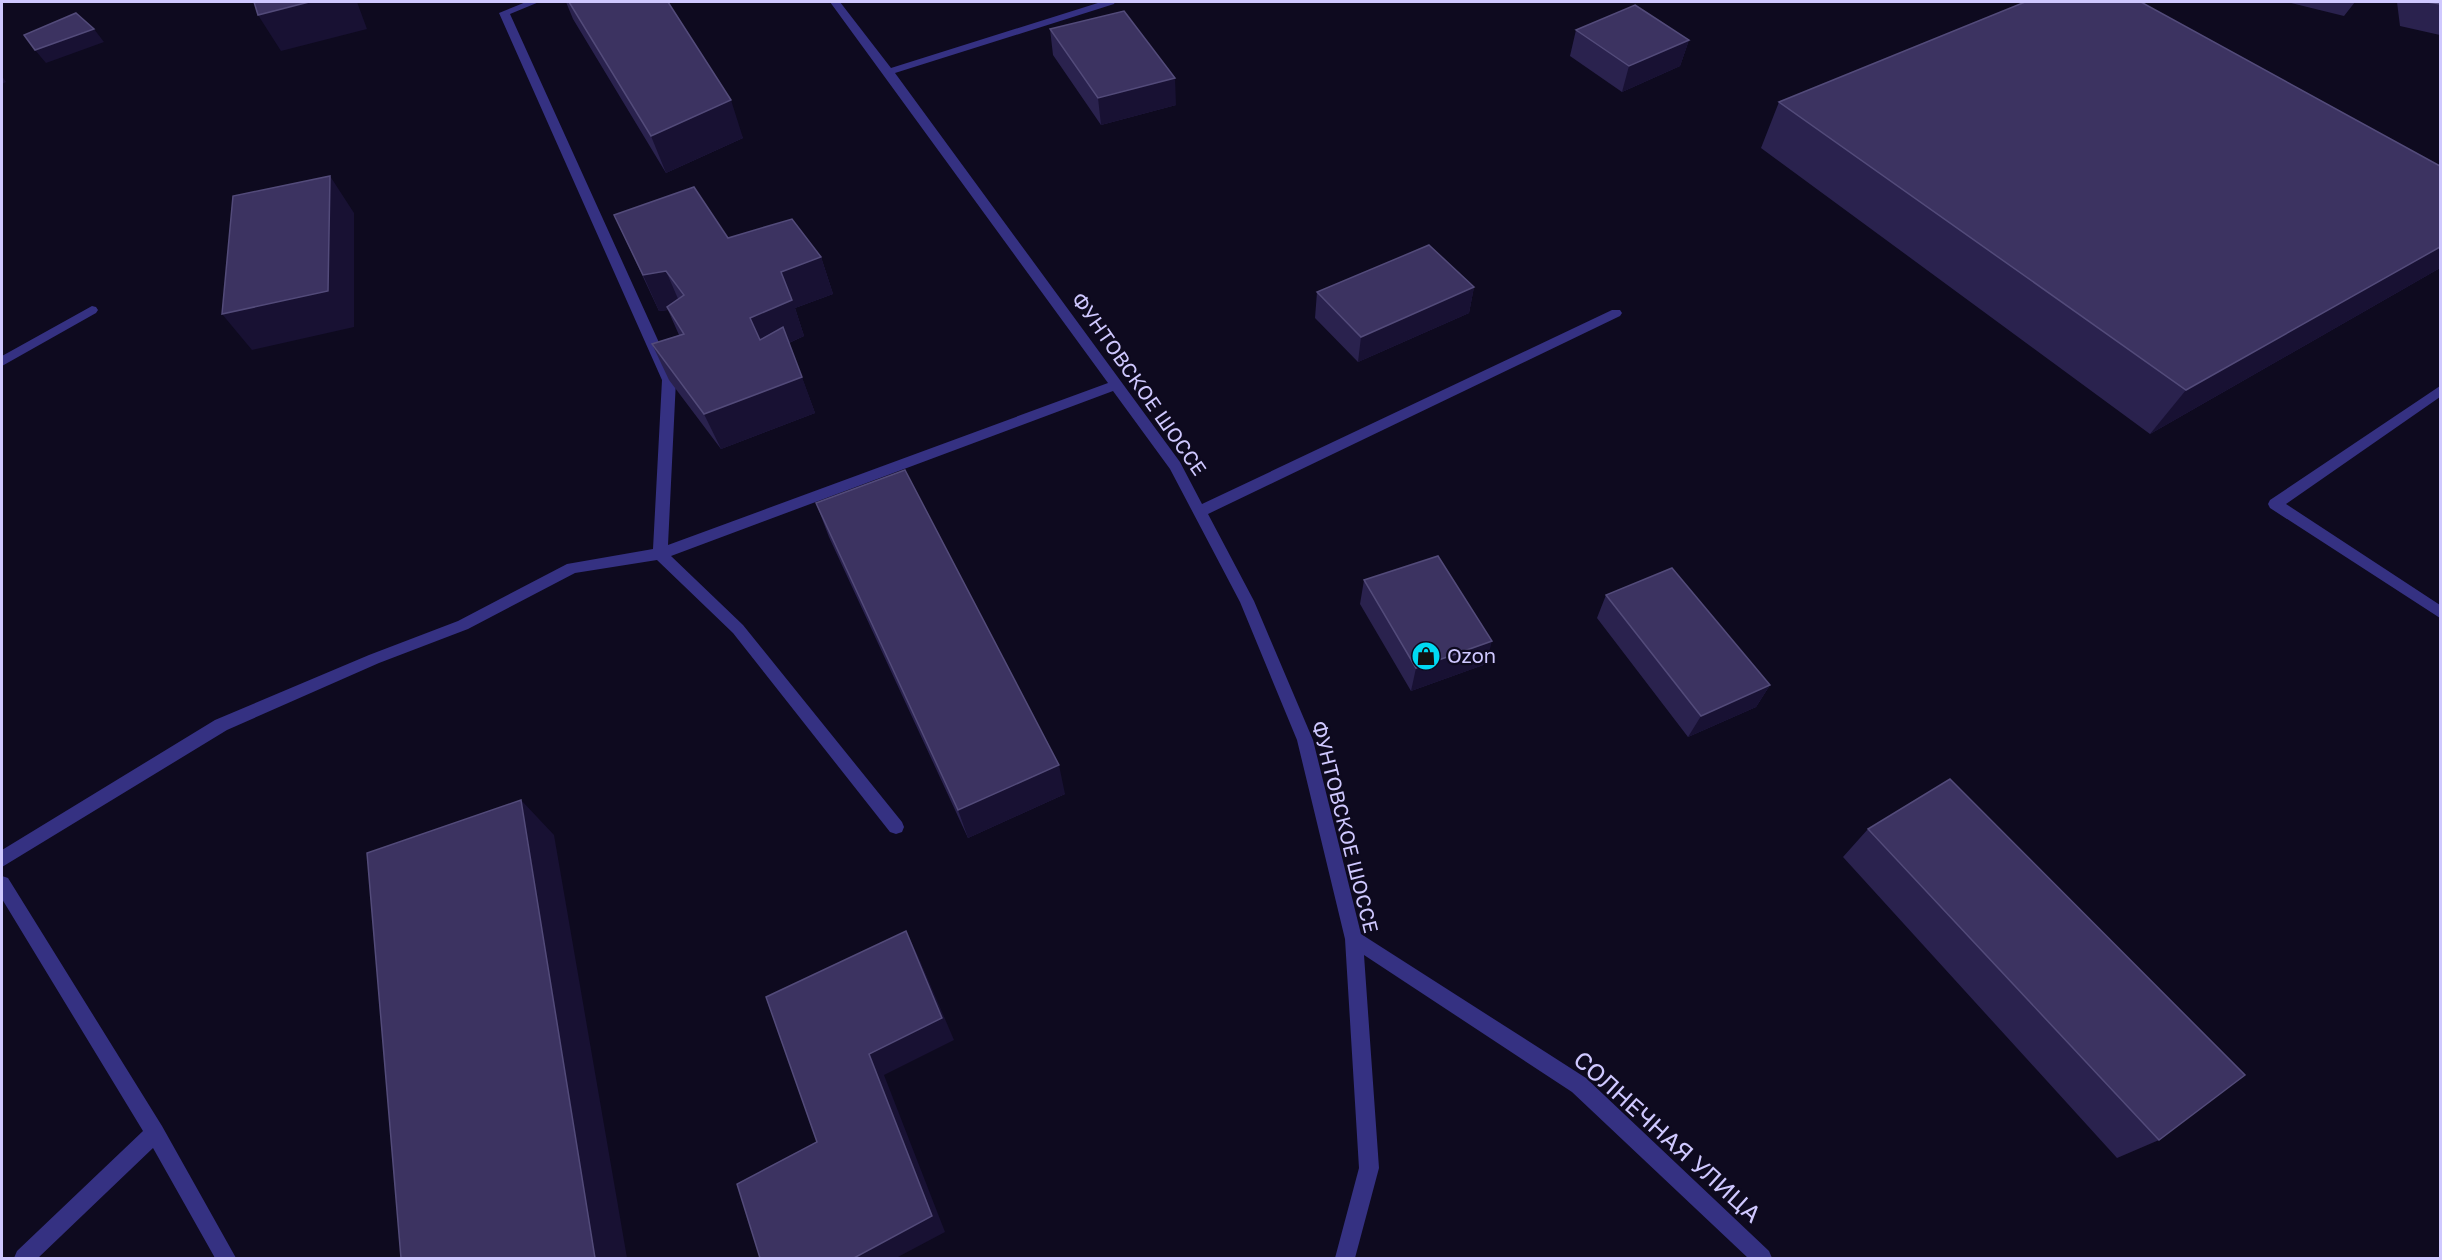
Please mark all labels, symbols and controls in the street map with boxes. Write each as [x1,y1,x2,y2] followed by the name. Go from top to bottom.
[1067,287,1212,480] street label: ФУНТОВСКОЕ ШОССЕ
[1410,640,1442,672] shop icon: Ozon
[1447,643,1496,667] place label: Ozon
[1308,718,1384,935] street label: ФУНТОВСКОЕ ШОССЕ
[1568,1044,1768,1228] street label: СОЛНЕЧНАЯ УЛИЦА

